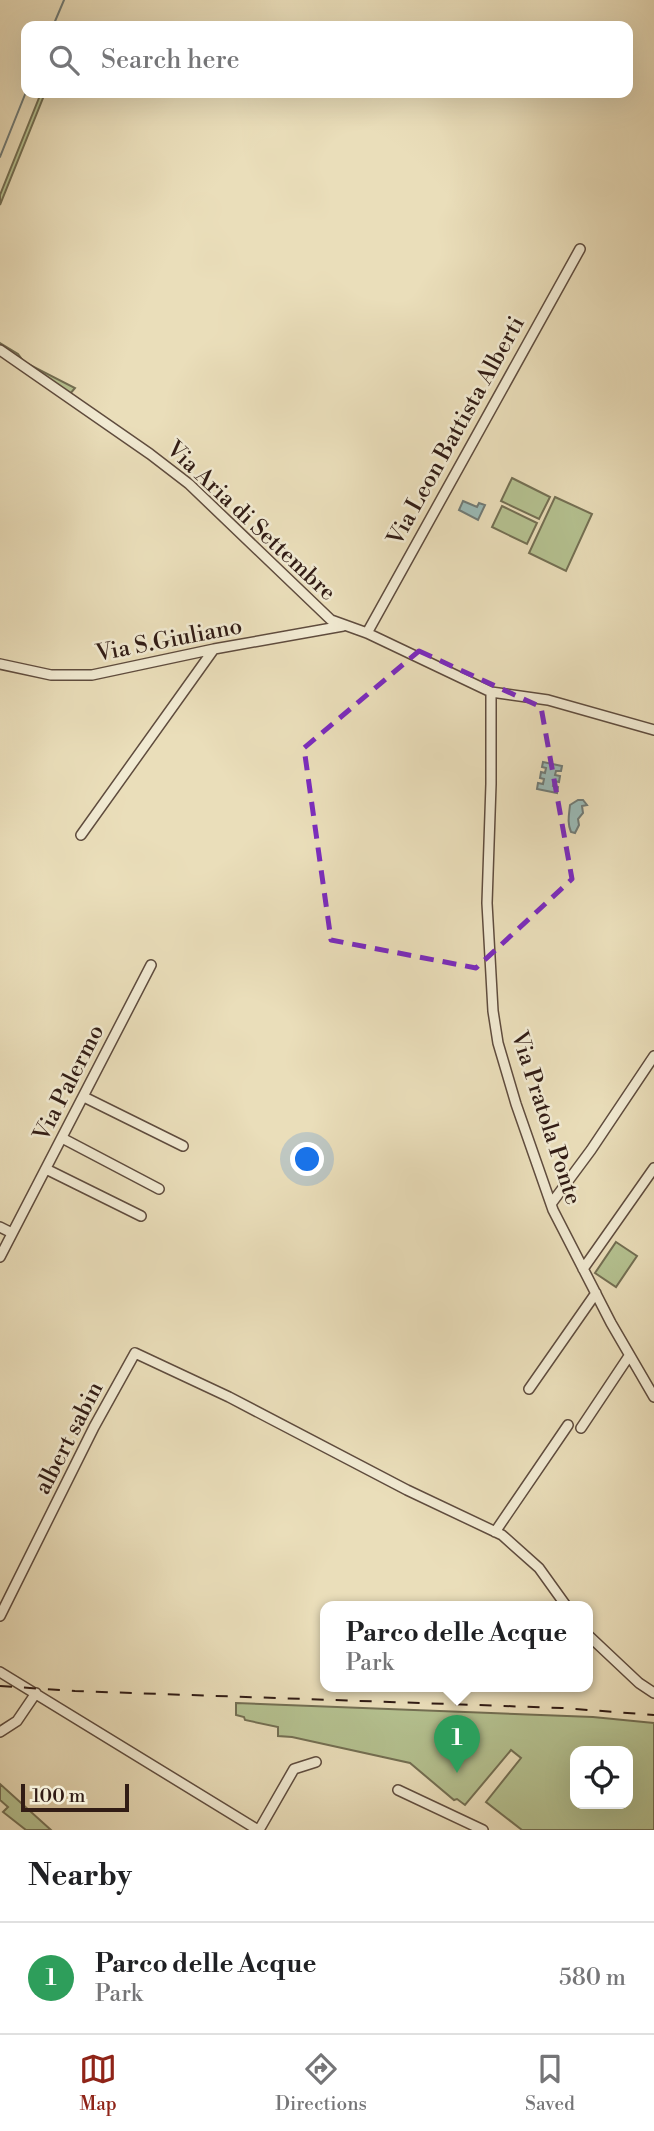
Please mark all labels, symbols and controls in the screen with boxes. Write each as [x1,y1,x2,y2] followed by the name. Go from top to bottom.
[21,21,633,98] search box
[45,41,83,79] icon: search
[101,44,240,76] text: Search here
[381,311,531,551] street label: Via Leon Battista Alberti
[160,434,342,607] street label: Via Aria di Settembre
[93,612,244,668] street label: Via S.Giuliano
[27,1020,110,1147] street label: Via Palermo
[504,1027,587,1208] street label: Via Pratola Ponte
[290,1142,324,1176] your location
[29,1377,109,1499] street label: albert sabin
[320,1601,593,1692] popup
[346,1617,567,1649] text: Parco delle Acque
[346,1649,394,1677] text: Park
[434,1715,480,1773] pin: 1
[570,1746,633,1809] map controls
[570,1746,633,1809] button: locate
[21,1781,130,1813] scale bar
[32,1784,85,1808] text: 100 m
[28,1857,132,1895] text: Nearby
[95,1948,316,1980] text: Parco delle Acque
[45,1964,57,1992] text: 1
[559,1964,626,1992] text: 580 m
[95,1980,143,2008] text: Park
[79,2050,117,2116] tab: Map
[275,2050,367,2116] tab: Directions
[525,2050,575,2116] tab: Saved

